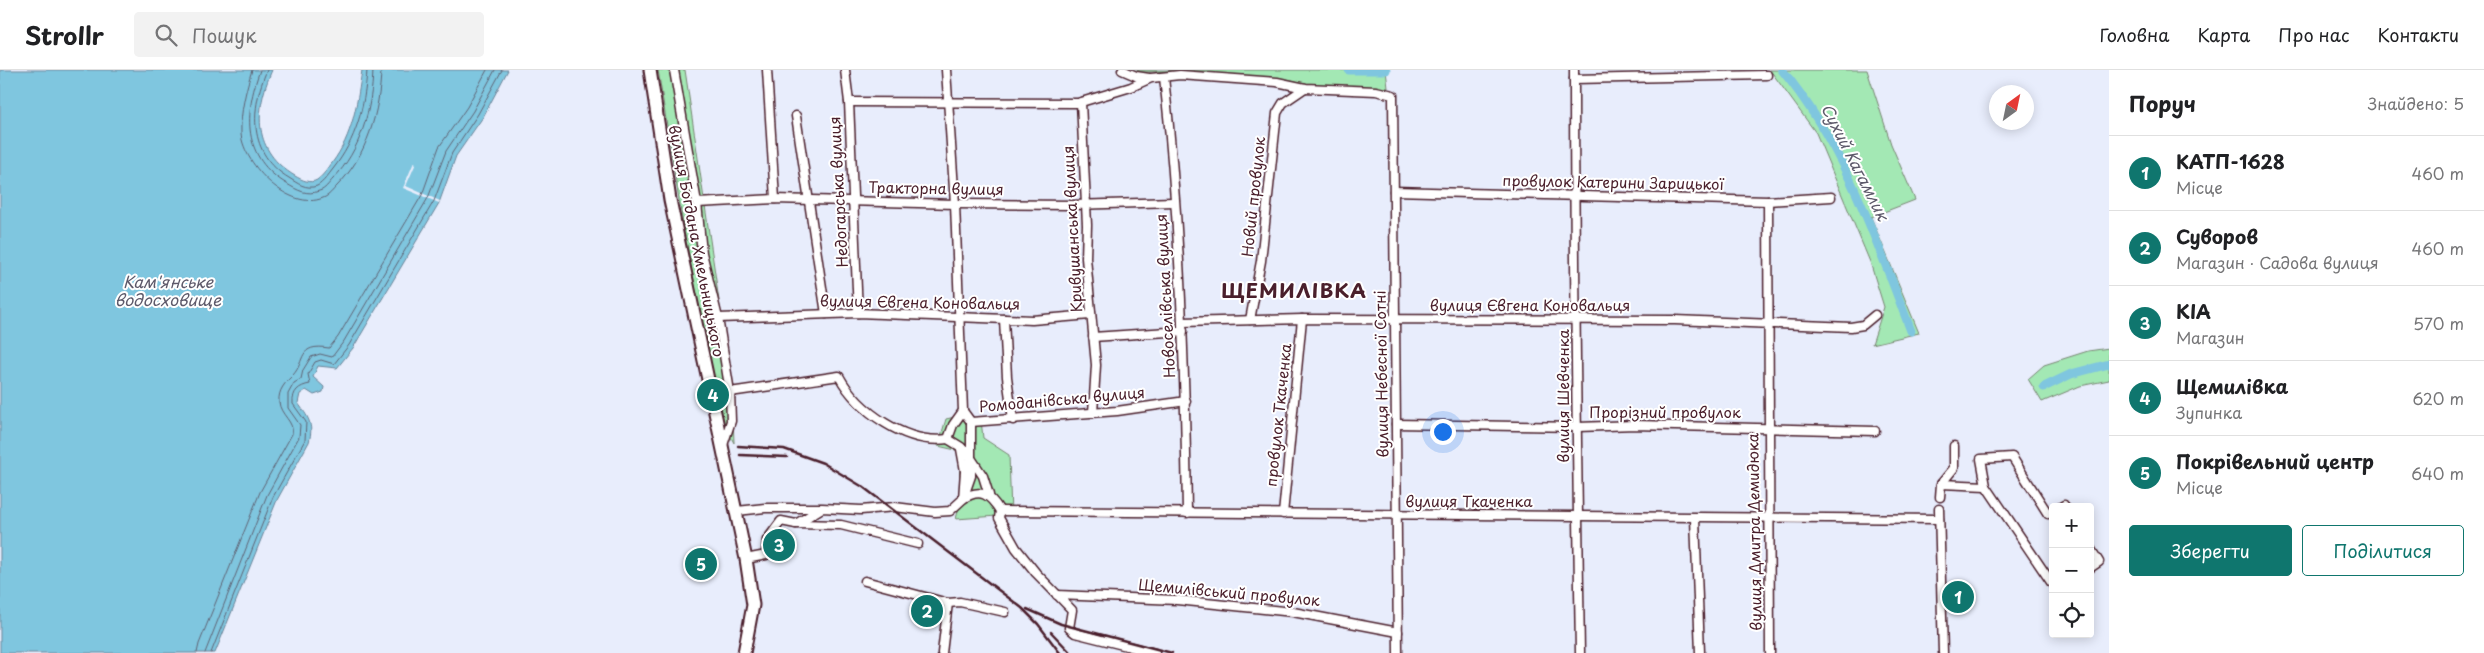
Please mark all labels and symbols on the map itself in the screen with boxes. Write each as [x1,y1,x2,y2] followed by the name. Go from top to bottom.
[1989,85,2034,130] north arrow
[1816,99,1896,225] water label: Сухий Кагамлик
[822,116,853,268] street label: Недогарська вулиця
[664,123,731,359] street label: вулиця Богдана Хмельницького
[1235,135,1270,258] street label: Новий провулок
[1056,145,1087,313] street label: Кривушанська вулиця
[1502,168,1725,195] street label: провулок Катерини Зарицької
[868,175,1004,200] street label: Тракторна вулиця
[1149,213,1180,379] street label: Новоселівська вулиця
[115,269,222,311] water label: Кам'янське водосховище
[1221,275,1367,305] district label: ЩЕМИЛІВКА
[820,288,1020,315] street label: вулиця Євгена Коновальця
[1368,290,1393,458] street label: вулиця Небесної Сотні
[1430,293,1630,316] street label: вулиця Євгена Коновальця
[1551,328,1574,463] street label: вулиця Шевченка
[1259,341,1297,488] street label: провулок Ткаченка
[697,376,729,414] pin: 4
[978,380,1146,417] street label: Ромоданівська вулиця
[1589,400,1741,423] street label: Прорізний провулок
[1430,419,1456,445] your location
[1740,432,1767,631] street label: вулиця Дмитра Демидюка
[1405,489,1533,512] street label: вулиця Ткаченка
[763,526,795,564] pin: 3
[685,545,717,583] pin: 5
[1137,572,1321,611] street label: Щемилівський провулок
[1942,578,1974,616] pin: 1
[911,592,943,630] pin: 2

